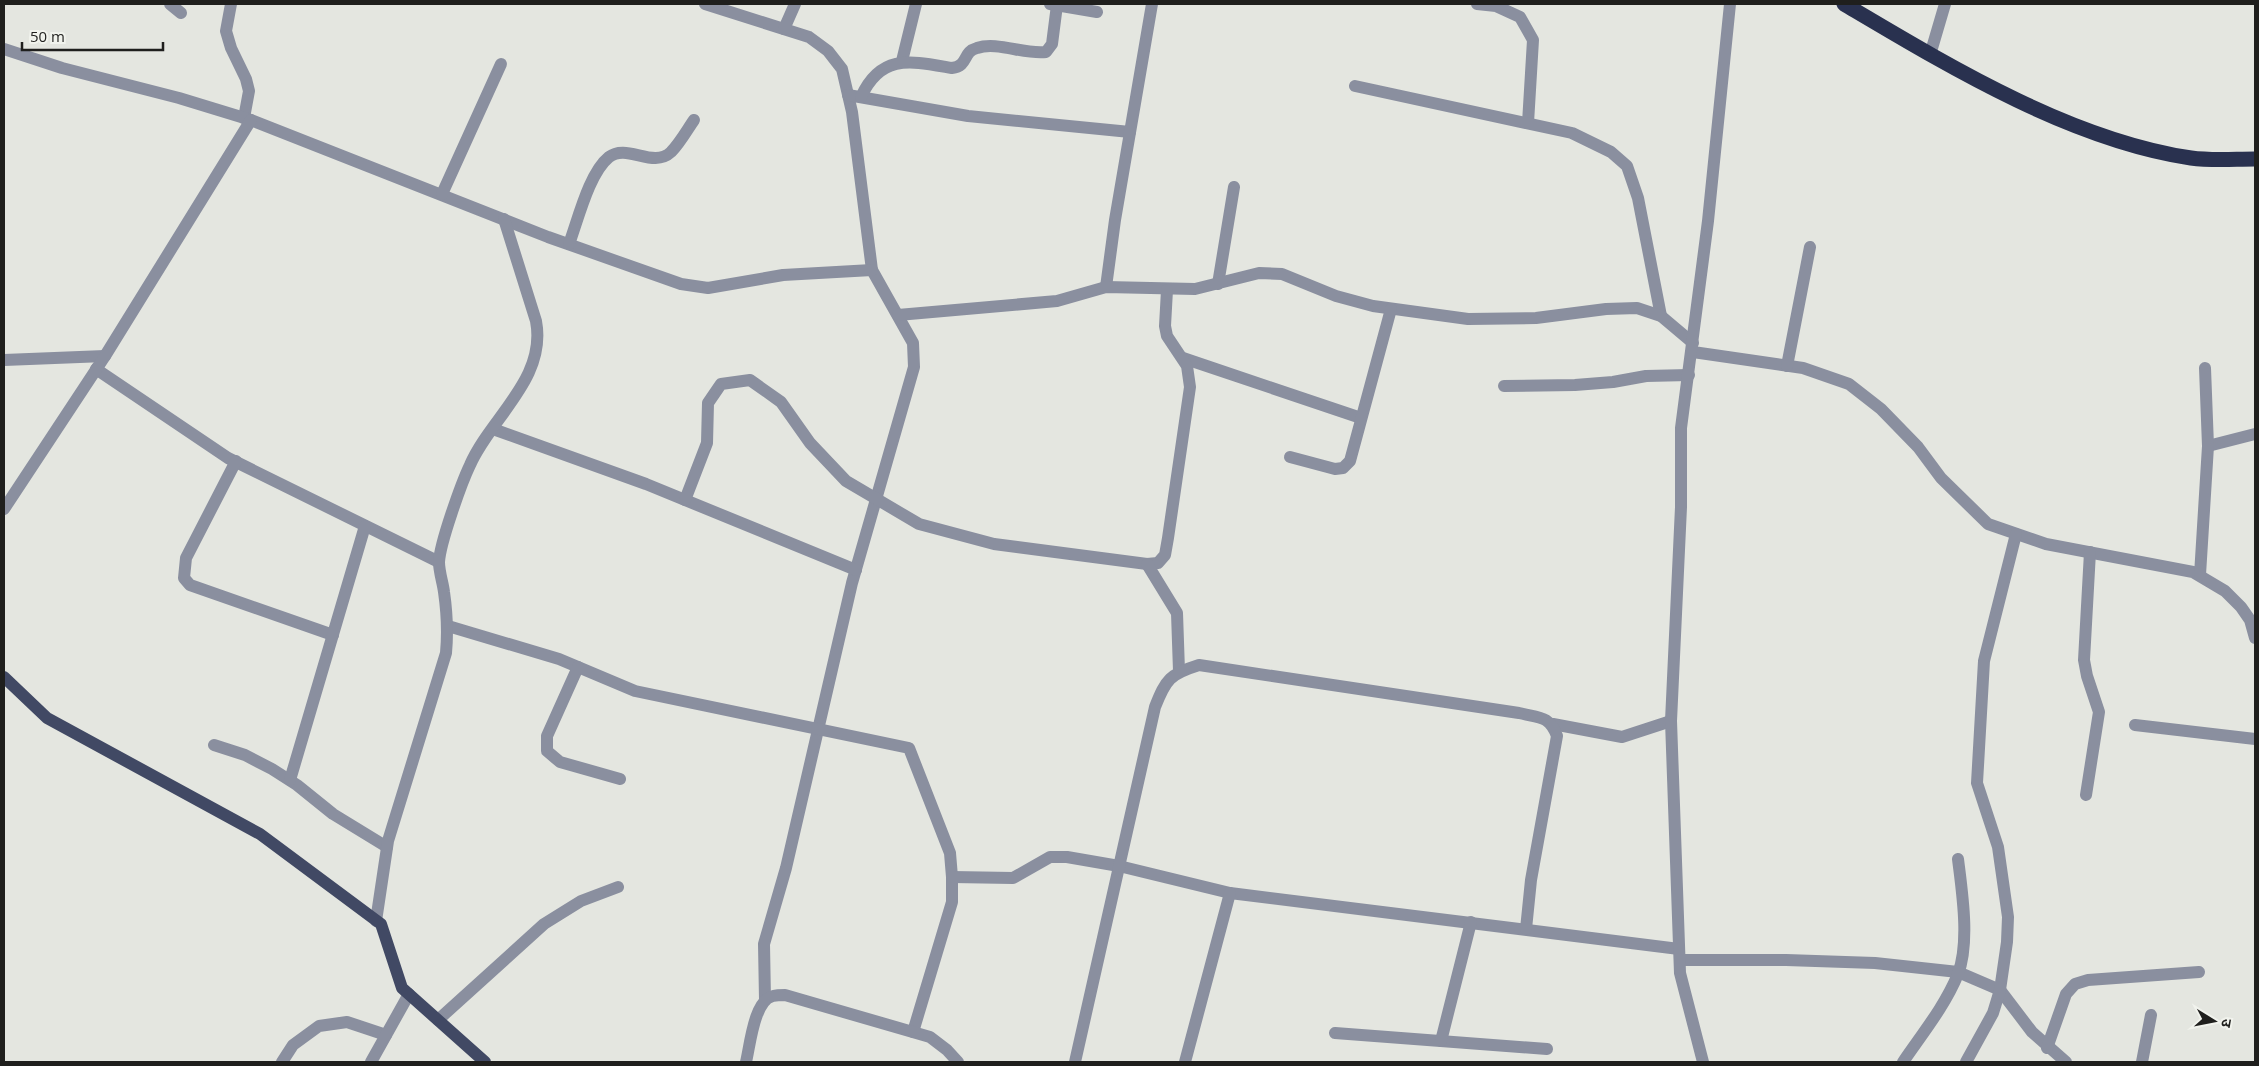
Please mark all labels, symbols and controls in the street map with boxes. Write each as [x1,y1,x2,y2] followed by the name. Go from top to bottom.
[22,20,164,52] scale bar
[30,26,65,46] text: 50 m
[2189,996,2239,1046] north arrow
[2217,1018,2237,1030] text: उ

